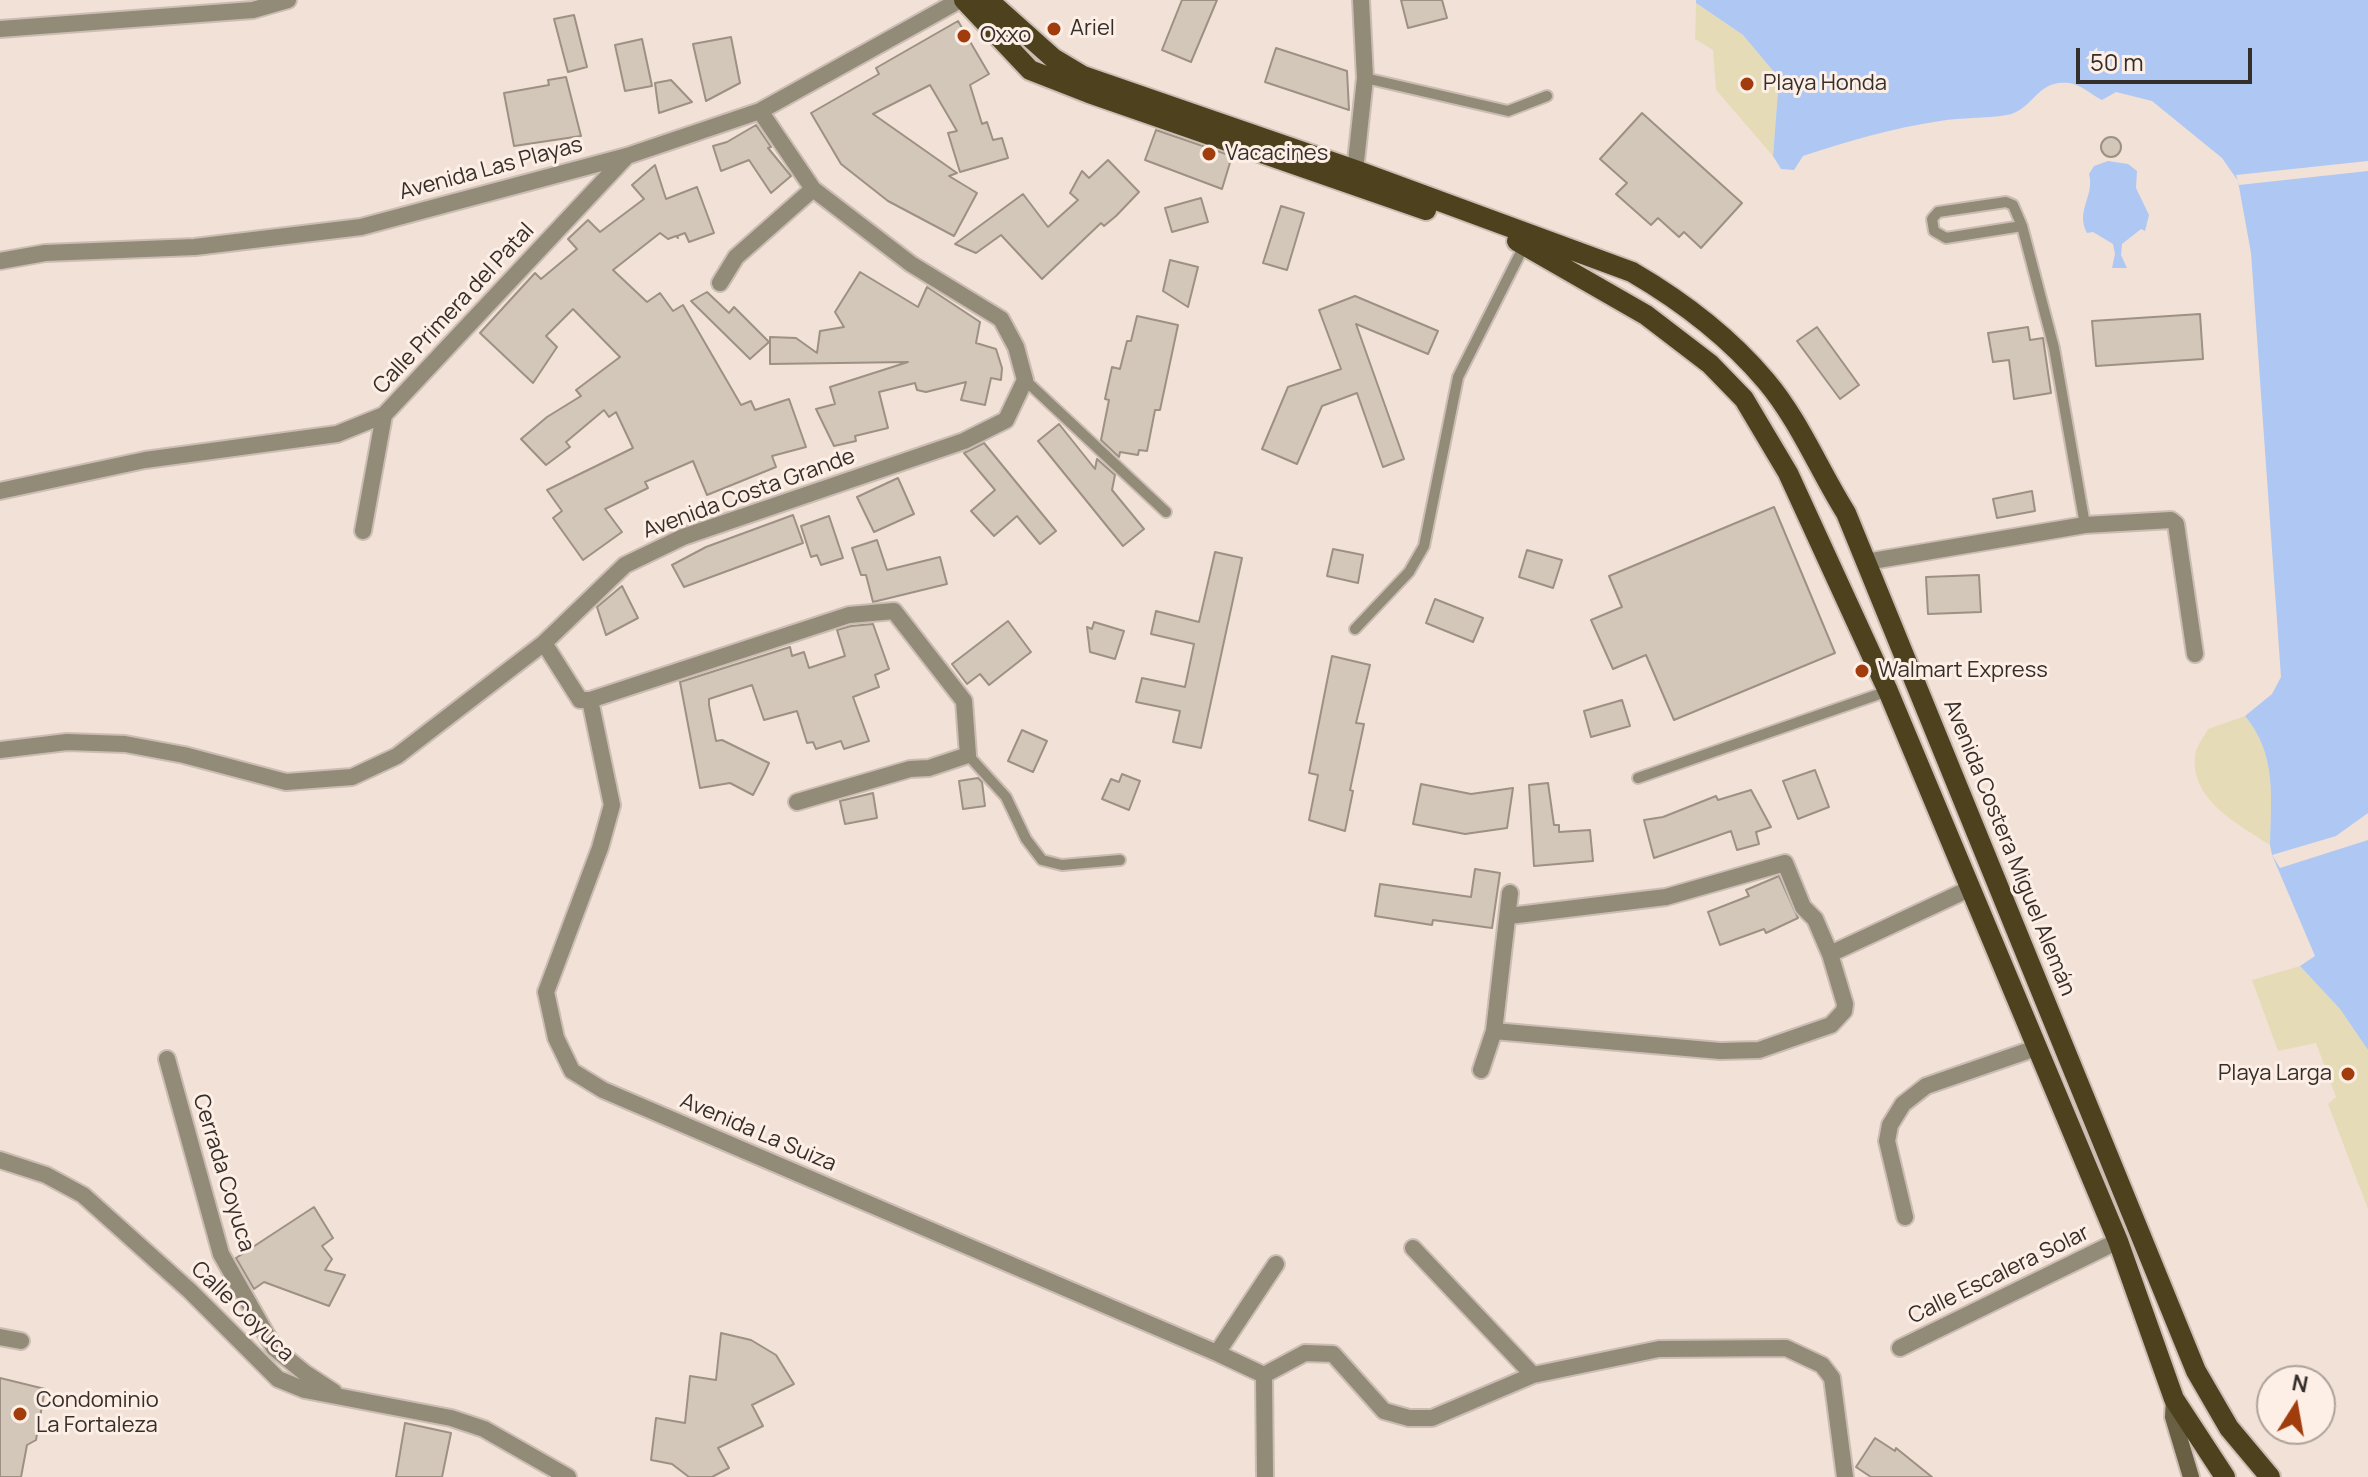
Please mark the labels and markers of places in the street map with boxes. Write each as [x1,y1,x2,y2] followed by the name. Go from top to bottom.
[1070,16,1115,42] place label: Ariel
[1045,20,1063,38] marker: Ariel
[980,23,1031,49] place label: Oxxo
[955,27,973,45] marker: Oxxo
[1763,71,1887,97] place label: Playa Honda
[1738,75,1756,93] marker: Playa Honda
[1225,141,1328,167] place label: Vacacines
[1200,145,1218,163] marker: Vacacines
[1878,658,2048,684] place label: Walmart Express
[1853,662,1871,680] marker: Walmart Express
[2218,1061,2332,1087] place label: Playa Larga
[2339,1065,2357,1083] marker: Playa Larga
[36,1388,159,1440] place label: Condominio La Fortaleza
[11,1405,29,1423] marker: Condominio La Fortaleza

